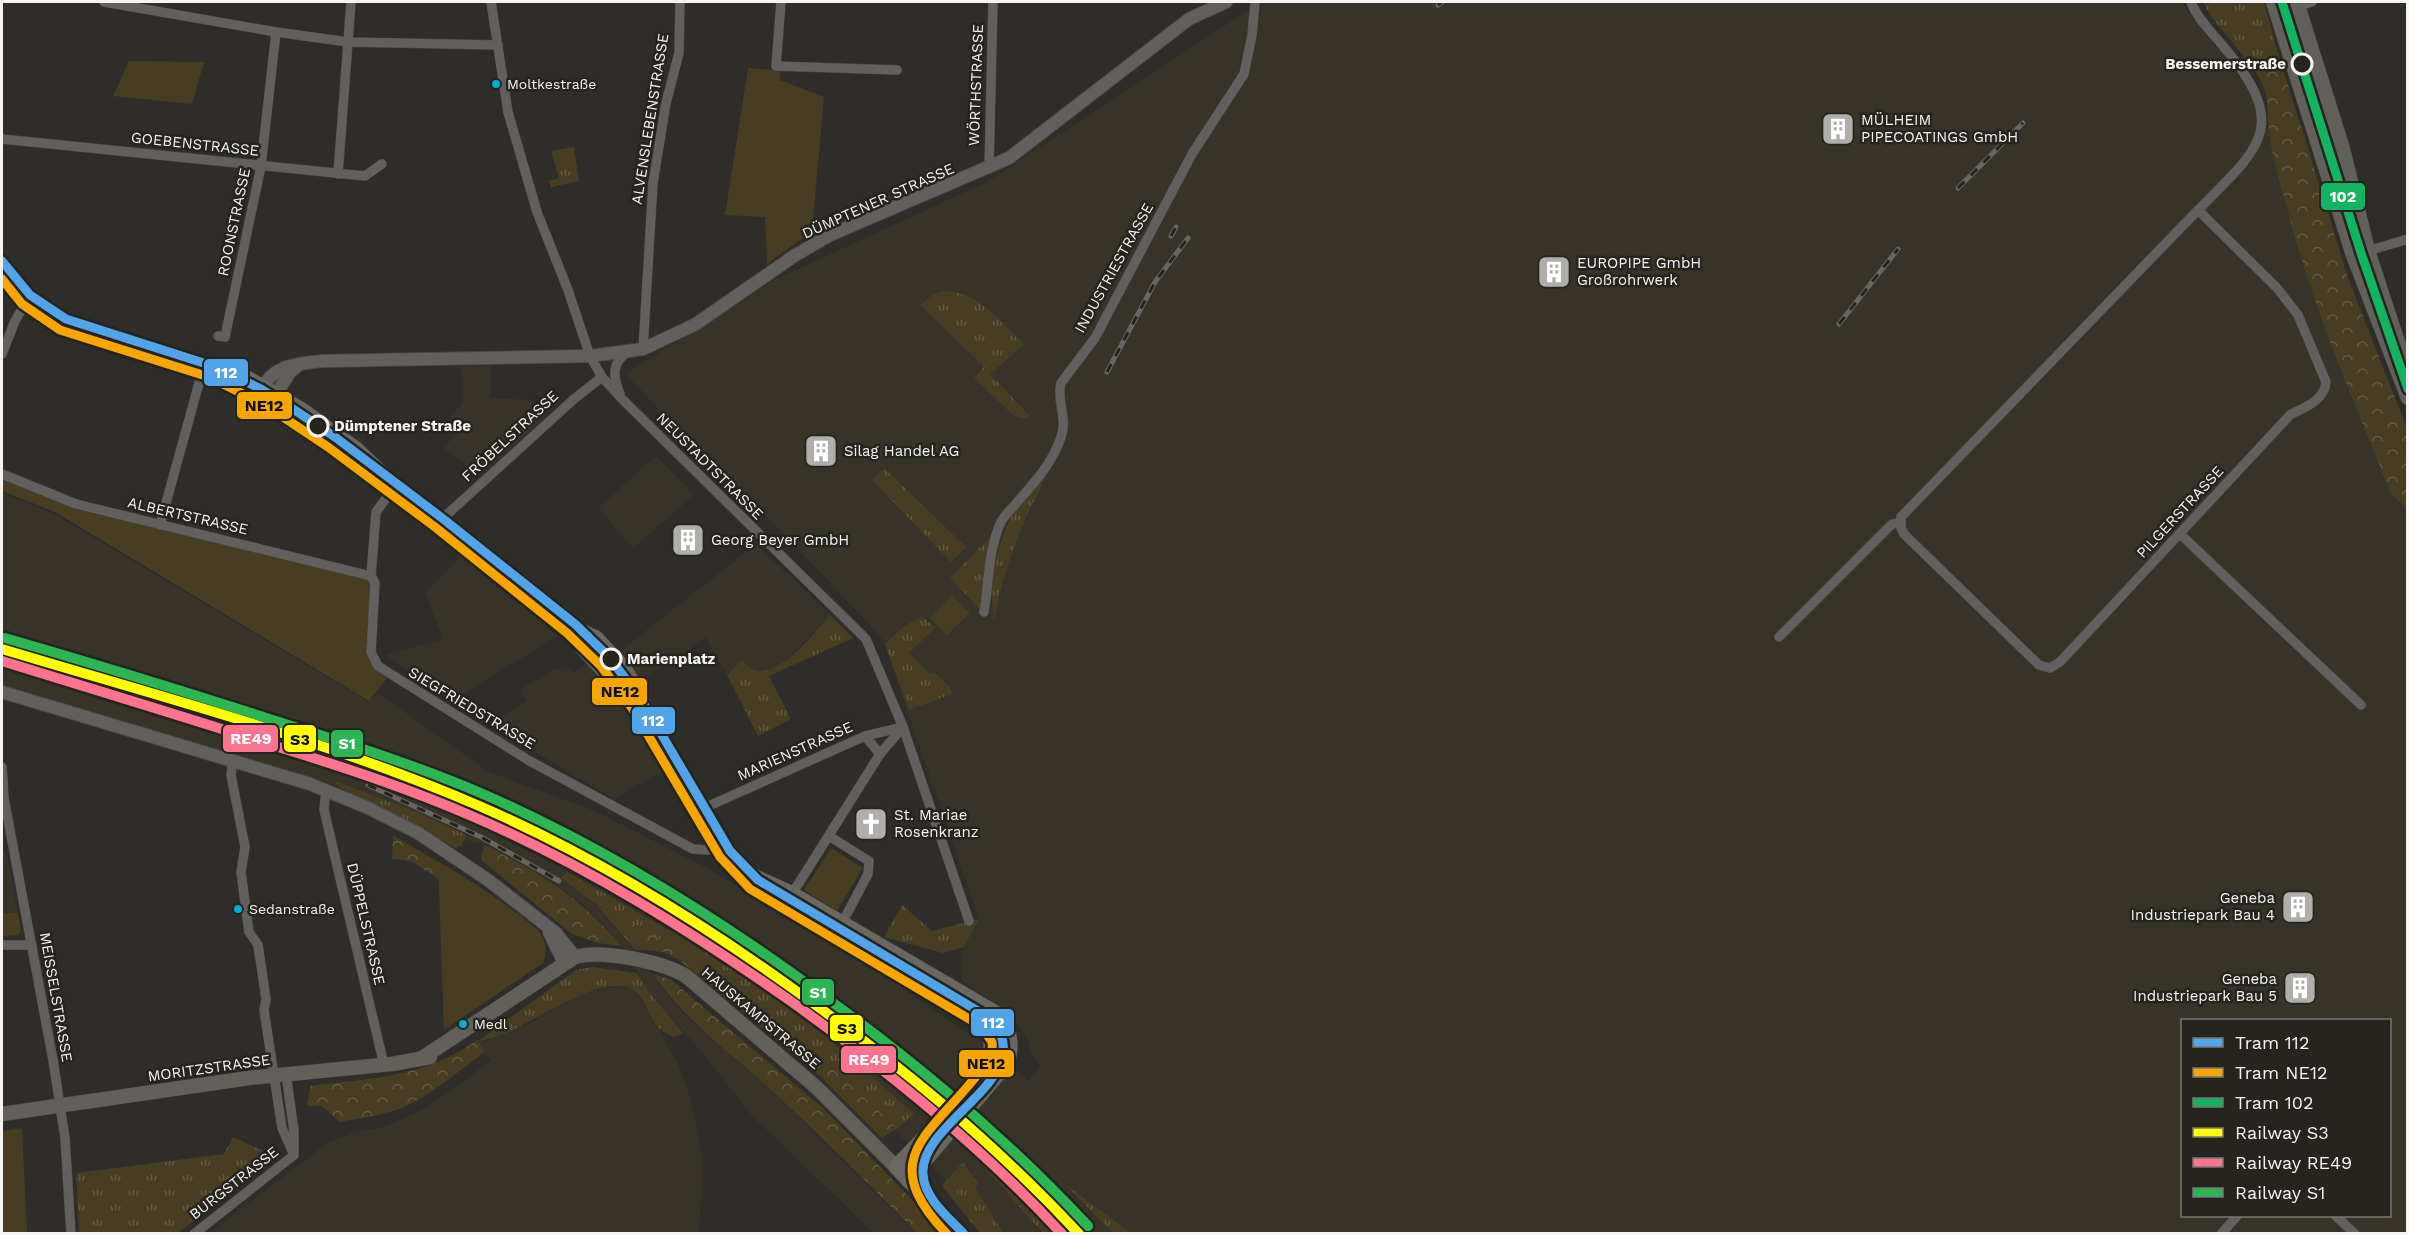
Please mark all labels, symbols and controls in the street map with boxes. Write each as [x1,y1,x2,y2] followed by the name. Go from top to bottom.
[965,24,987,146] street label: WÖRTHSTRASSE
[628,32,672,206] street label: ALVENSLEBENSTRASSE
[2291,53,2313,75] marker: Bessemerstraße
[2165,55,2286,73] place label: Bessemerstraße
[507,76,596,92] place label: Moltkestraße
[490,78,502,90] marker: Moltkestraße
[1820,111,1856,147] building icon: MÜLHEIM PIPECOATINGS GmbH
[1861,111,2018,146] place label: MÜLHEIM PIPECOATINGS GmbH
[130,128,260,160] street label: GOEBENSTRASSE
[799,159,957,243] street label: DÜMPTENER STRASSE
[214,166,254,278] street label: ROONSTRASSE
[2320,182,2366,211] line badge: 102
[2330,187,2356,206] text: 102
[1071,200,1157,336] street label: INDUSTRIESTRASSE
[1536,254,1572,290] building icon: EUROPIPE GmbH Großrohrwerk
[1577,254,1701,289] place label: EUROPIPE GmbH Großrohrwerk
[203,358,249,387] line badge: 112
[214,363,238,382] text: 112
[458,387,562,485] street label: FRÖBELSTRASSE
[236,391,293,420] line badge: NE12
[245,396,283,415] text: NE12
[653,409,767,523] street label: NEUSTADTSTRASSE
[307,415,329,437] marker: Dümptener Straße
[334,417,471,435] place label: Dümptener Straße
[803,433,839,469] building icon: Silag Handel AG
[844,442,959,460] place label: Silag Handel AG
[2133,462,2227,562] street label: PILGERSTRASSE
[126,493,250,539] street label: ALBERTSTRASSE
[670,522,706,558] building icon: Georg Beyer GmbH
[711,531,849,549] place label: Georg Beyer GmbH
[600,648,622,670] marker: Marienplatz
[627,650,715,668] place label: Marienplatz
[405,663,539,753] street label: SIEGFRIEDSTRASSE
[591,677,648,706] line badge: NE12
[601,682,639,701] text: NE12
[631,706,676,735] line badge: 112
[641,711,665,730] text: 112
[734,717,856,785] street label: MARIENSTRASSE
[222,724,279,753] line badge: RE49
[283,724,317,753] line badge: S3
[230,729,272,748] text: RE49
[330,729,364,758] line badge: S1
[290,730,310,749] text: S3
[338,734,356,753] text: S1
[853,806,889,842] church icon: St. Mariae Rosenkranz
[894,806,979,841] place label: St. Mariae Rosenkranz
[343,861,389,987] street label: DÜPPELSTRASSE
[2131,889,2276,924] place label: Geneba Industriepark Bau 4
[2280,889,2316,925] building icon: Geneba Industriepark Bau 4
[249,901,335,917] place label: Sedanstraße
[232,903,244,915] marker: Sedanstraße
[36,931,76,1063] street label: MEISSELSTRASSE
[698,963,824,1073] street label: HAUSKAMPSTRASSE
[2133,970,2278,1005] place label: Geneba Industriepark Bau 5
[2282,970,2318,1006] building icon: Geneba Industriepark Bau 5
[801,978,835,1006] line badge: S1
[809,983,827,1002] text: S1
[970,1008,1015,1037] line badge: 112
[981,1013,1005,1032] text: 112
[829,1014,864,1042] line badge: S3
[474,1016,508,1032] place label: Medl
[457,1018,469,1030] marker: Medl
[837,1019,857,1038] text: S3
[2181,1019,2391,1217] legend
[2235,1032,2309,1053] text: Tram 112
[840,1045,897,1074] line badge: RE49
[958,1049,1015,1078] line badge: NE12
[146,1050,272,1086] street label: MORITZSTRASSE
[848,1050,890,1069] text: RE49
[967,1054,1005,1073] text: NE12
[2235,1062,2327,1083] text: Tram NE12
[2235,1092,2314,1113] text: Tram 102
[2235,1122,2329,1143] text: Railway S3
[186,1143,282,1223] street label: BURGSTRASSE
[2235,1152,2352,1173] text: Railway RE49
[2235,1182,2325,1203] text: Railway S1

